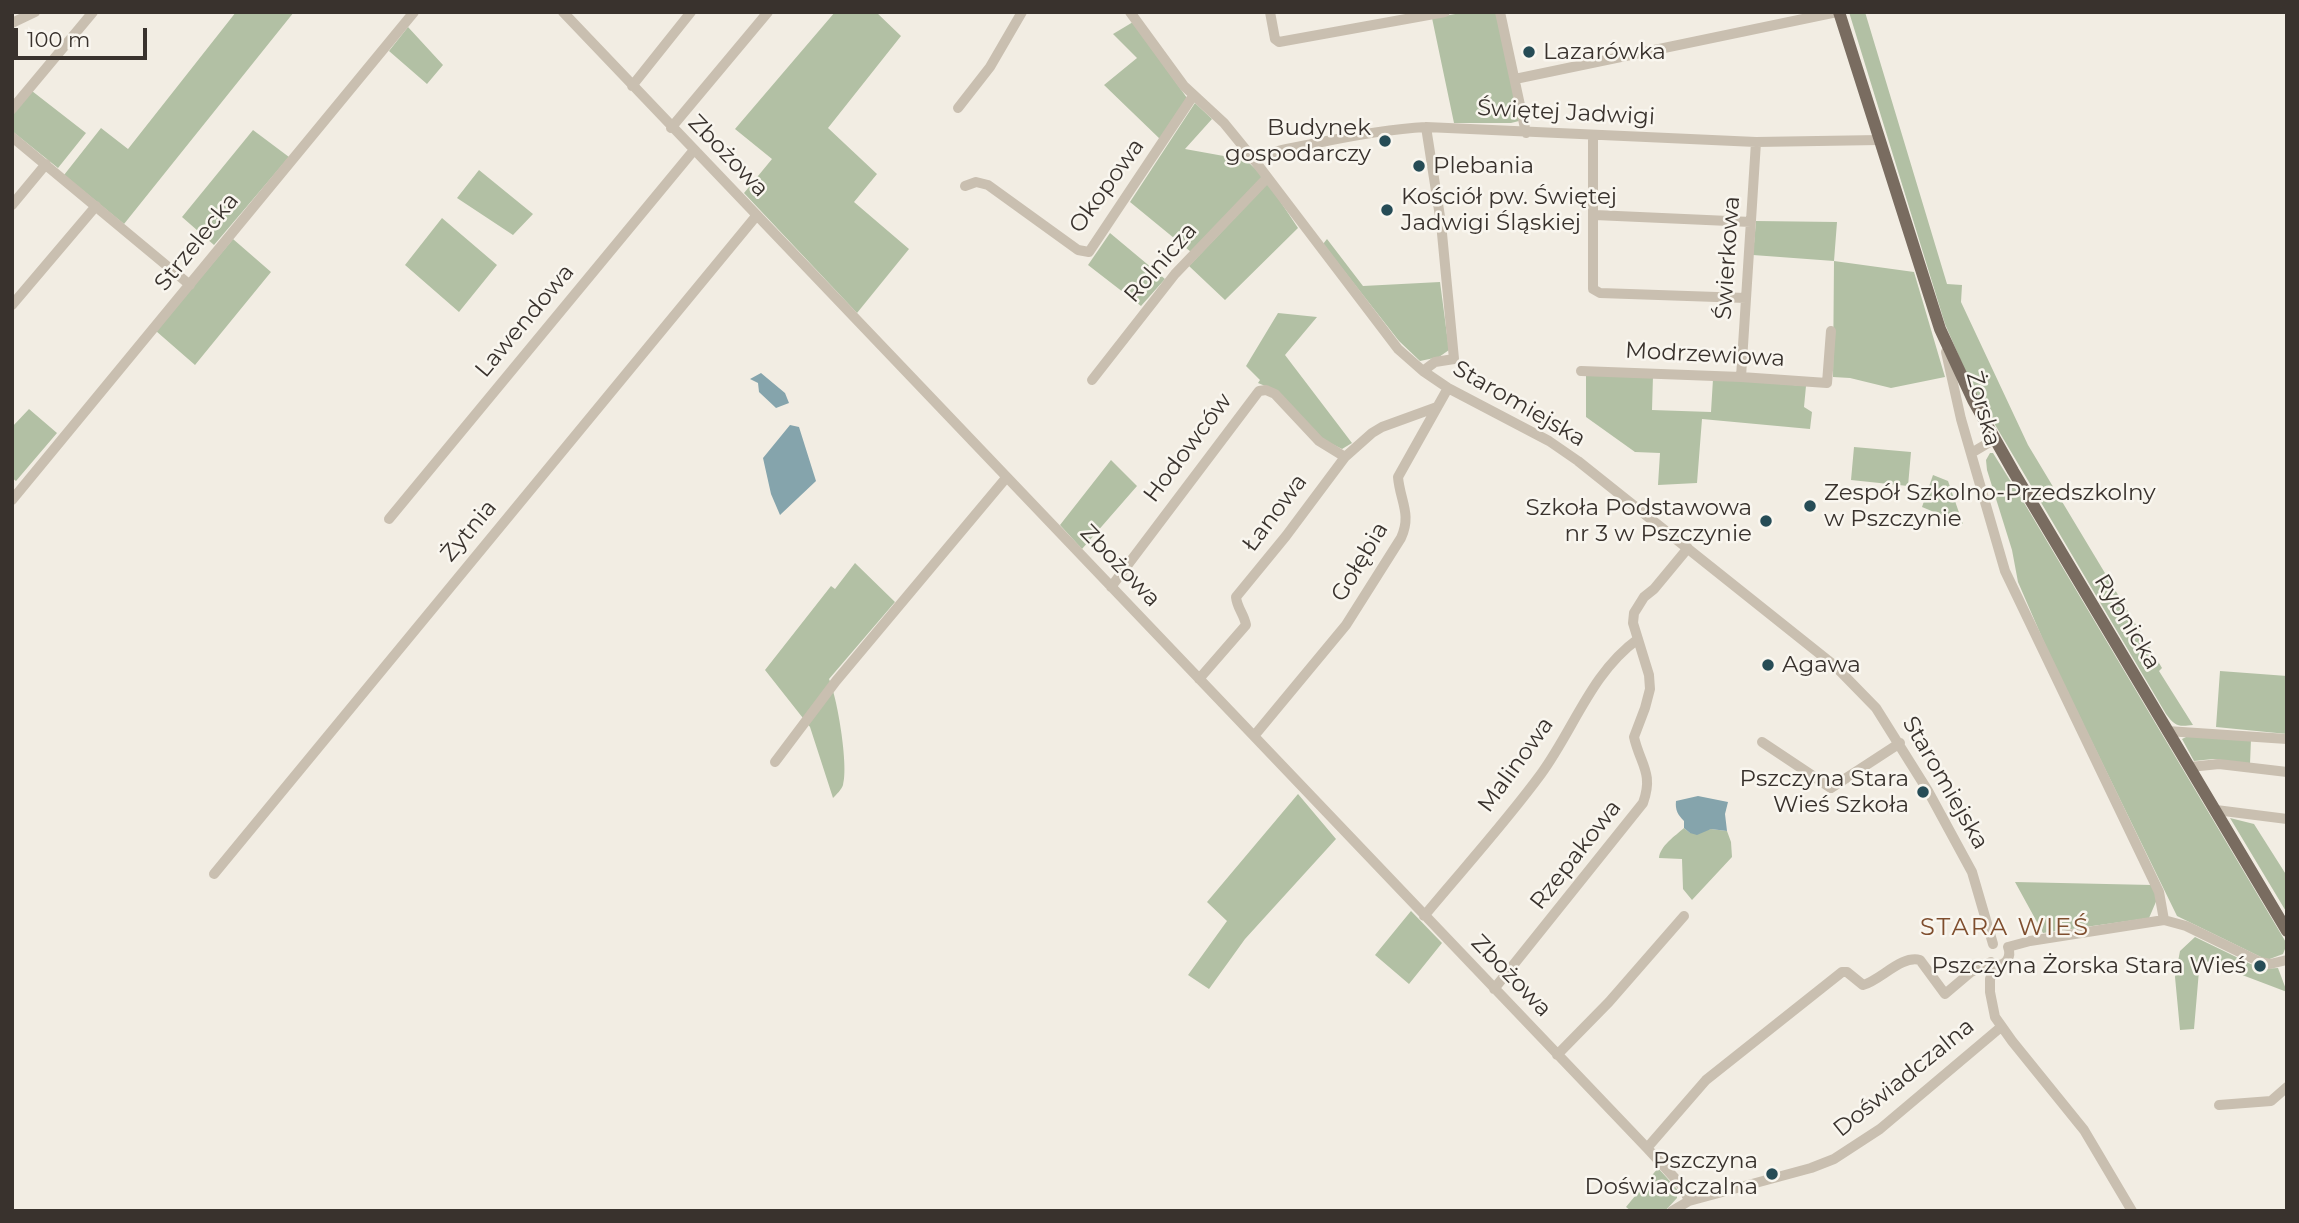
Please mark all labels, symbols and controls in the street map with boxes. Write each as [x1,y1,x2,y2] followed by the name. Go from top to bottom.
[18,14,150,58] scale bar
[27,27,90,52] text: 100 m
[1543,38,1666,66] place label: Lazarówka
[1521,44,1537,60] marker: Lazarówka
[1476,95,1656,131] street label: Świętej Jadwigi
[682,109,774,203] street label: Zbożowa
[1225,114,1371,168] place label: Budynek gospodarczy
[1064,133,1150,239] street label: Okopowa
[1377,133,1393,149] marker: Budynek gospodarczy
[1433,152,1534,180] place label: Plebania
[1411,158,1427,174] marker: Plebania
[1401,183,1617,237] place label: Kościół pw. Świętej Jadwigi Śląskiej
[149,187,245,297] street label: Strzelecka
[1710,195,1746,321] street label: Świerkowa
[1379,202,1395,218] marker: Kościół pw. Świętej Jadwigi Śląskiej
[1119,217,1203,309] street label: Rolnicza
[470,259,580,383] street label: Lawendowa
[1624,337,1786,373] street label: Modrzewiowa
[1448,355,1590,453] street label: Staromiejska
[1960,368,2006,450] street label: Żorska
[1138,388,1238,508] street label: Hodowców
[1237,469,1313,557] street label: Łanowa
[1824,479,2156,533] place label: Zespół Szkolno-Przedszkolny w Pszczynie
[435,494,503,568] street label: Żytnia
[1525,494,1752,548] place label: Szkoła Podstawowa nr 3 w Pszczynie
[1802,498,1818,514] marker: Zespół Szkolno-Przedszkolny w Pszczynie
[1758,513,1774,529] marker: Szkoła Podstawowa nr 3 w Pszczynie
[1326,517,1394,607] street label: Gołębia
[1074,519,1166,613] street label: Zbożowa
[2088,569,2166,675] street label: Rybnicka
[1782,651,1861,679] place label: Agawa
[1760,657,1776,673] marker: Agawa
[1472,712,1560,818] street label: Malinowa
[1896,712,1994,854] street label: Staromiejska
[1740,765,1909,819] place label: Pszczyna Stara Wieś Szkoła
[1915,784,1931,800] marker: Pszczyna Stara Wieś Szkoła
[1525,795,1627,915] street label: Rzepakowa
[1921,914,2089,942] district label: STARA WIEŚ
[1465,929,1557,1023] street label: Zbożowa
[1931,952,2246,980] place label: Pszczyna Żorska Stara Wieś
[2252,958,2268,974] marker: Pszczyna Żorska Stara Wieś
[1828,1013,1980,1143] street label: Doświadczalna
[1585,1147,1758,1201] place label: Pszczyna Doświadczalna
[1764,1166,1780,1182] marker: Pszczyna Doświadczalna

